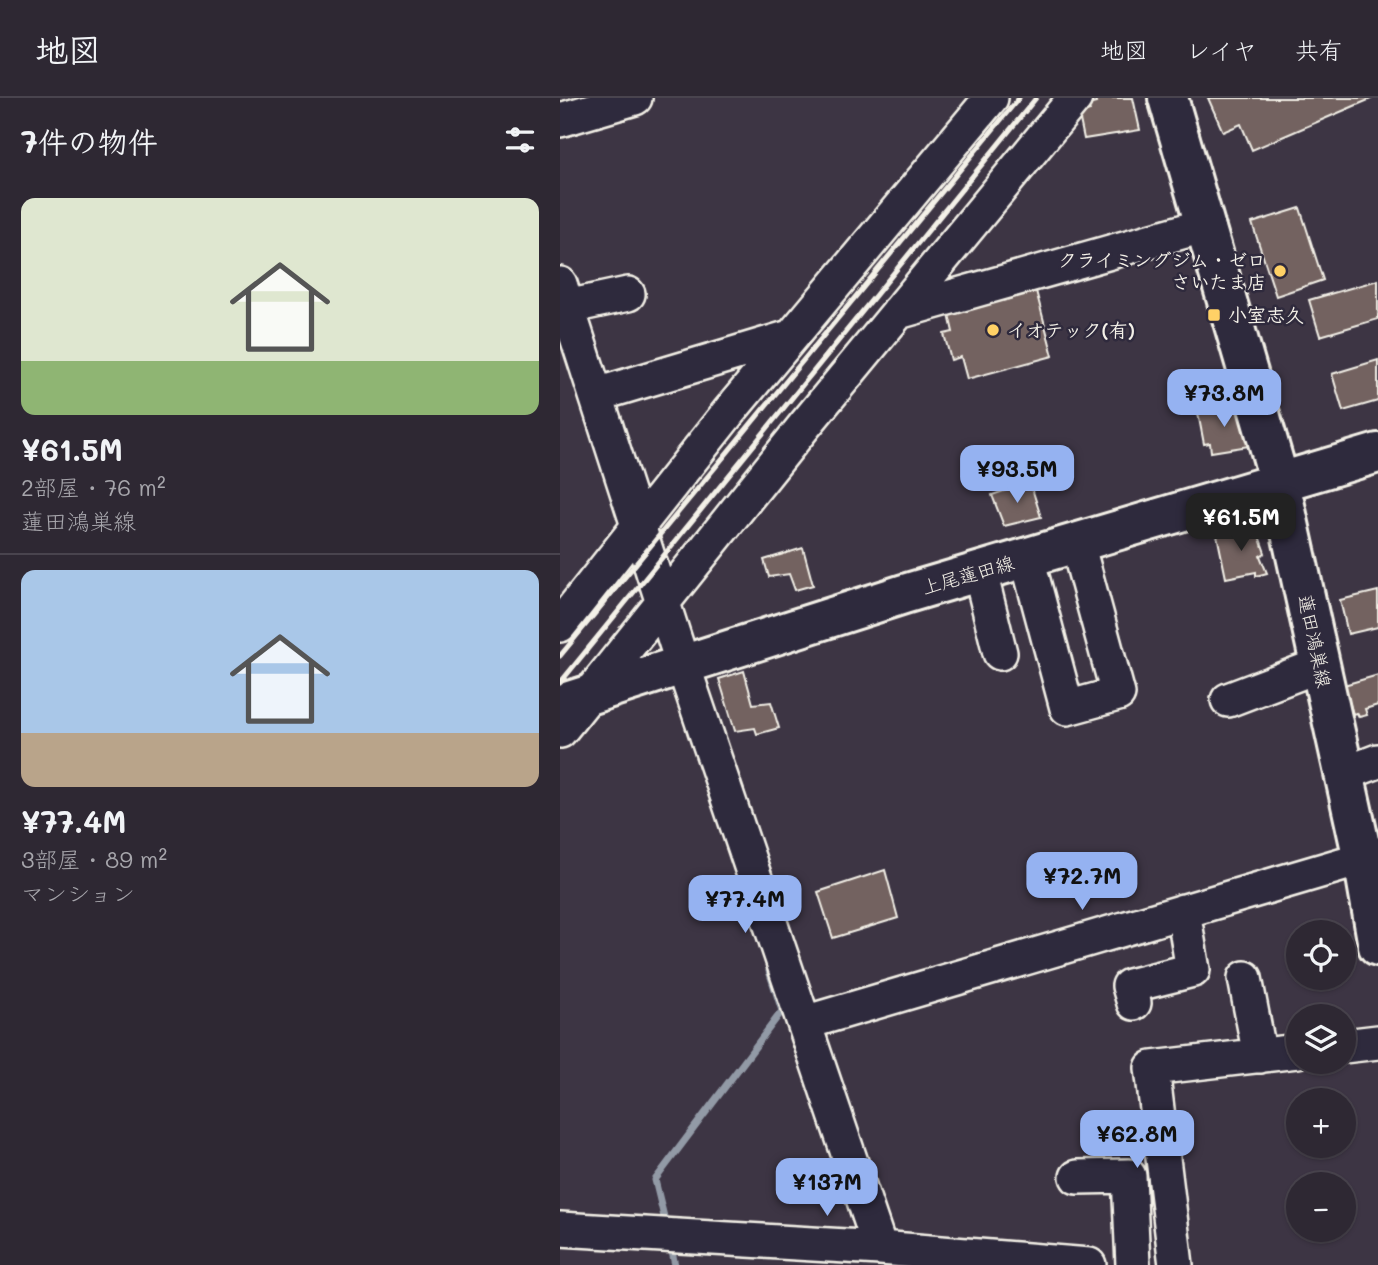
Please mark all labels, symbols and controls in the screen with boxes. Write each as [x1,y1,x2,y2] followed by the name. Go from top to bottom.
[35,27,101,70] text: 地図
[1100,34,1148,65] text: 地図
[1186,34,1257,65] text: レイヤ
[1295,34,1343,65] text: 共有
[21,121,158,161] text: 7件の物件
[501,121,539,159] icon: filters
[217,244,343,370] icon: home
[1058,247,1266,294] place label: クライミングジム・ゼロ さいたま店
[1272,263,1288,279] marker: クライミングジム・ゼロ さいたま店
[1228,302,1304,327] place label: 小室志久
[1206,307,1222,323] marker: 小室志久
[1007,317,1135,342] place label: イオテック(有)
[985,322,1001,338] marker: イオテック(有)
[1167,370,1281,429] pin: ¥73.8M
[1183,377,1265,407] text: ¥73.8M
[21,429,123,469] text: ¥61.5M
[960,446,1074,505] pin: ¥93.5M
[976,453,1058,483] text: ¥93.5M
[21,472,166,502] text: 2部屋 · 76 m²
[1184,494,1298,553] pin: ¥61.5M
[1202,501,1280,531] text: ¥61.5M
[21,506,136,536] text: 蓮田鴻巣線
[919,549,1017,600] street label: 上尾蓮田線
[1293,592,1338,690] street label: 蓮田鴻巣線
[217,616,343,742] icon: home
[21,801,127,841] text: ¥77.4M
[21,844,167,874] text: 3部屋 · 89 m²
[1025,852,1139,912] pin: ¥72.7M
[1042,860,1122,890] text: ¥72.7M
[688,876,802,935] pin: ¥77.4M
[21,878,135,908] text: マンション
[705,883,785,913] text: ¥77.4M
[1286,920,1356,1242] map controls
[1286,920,1356,990] button: locate
[1286,1004,1356,1074] button: layers
[1286,1088,1356,1158] button: +
[1080,1110,1194,1170] pin: ¥62.8M
[1096,1118,1178,1148] text: ¥62.8M
[778,1158,876,1218] pin: ¥137M
[792,1166,862,1196] text: ¥137M
[1286,1172,1356,1242] button: −

